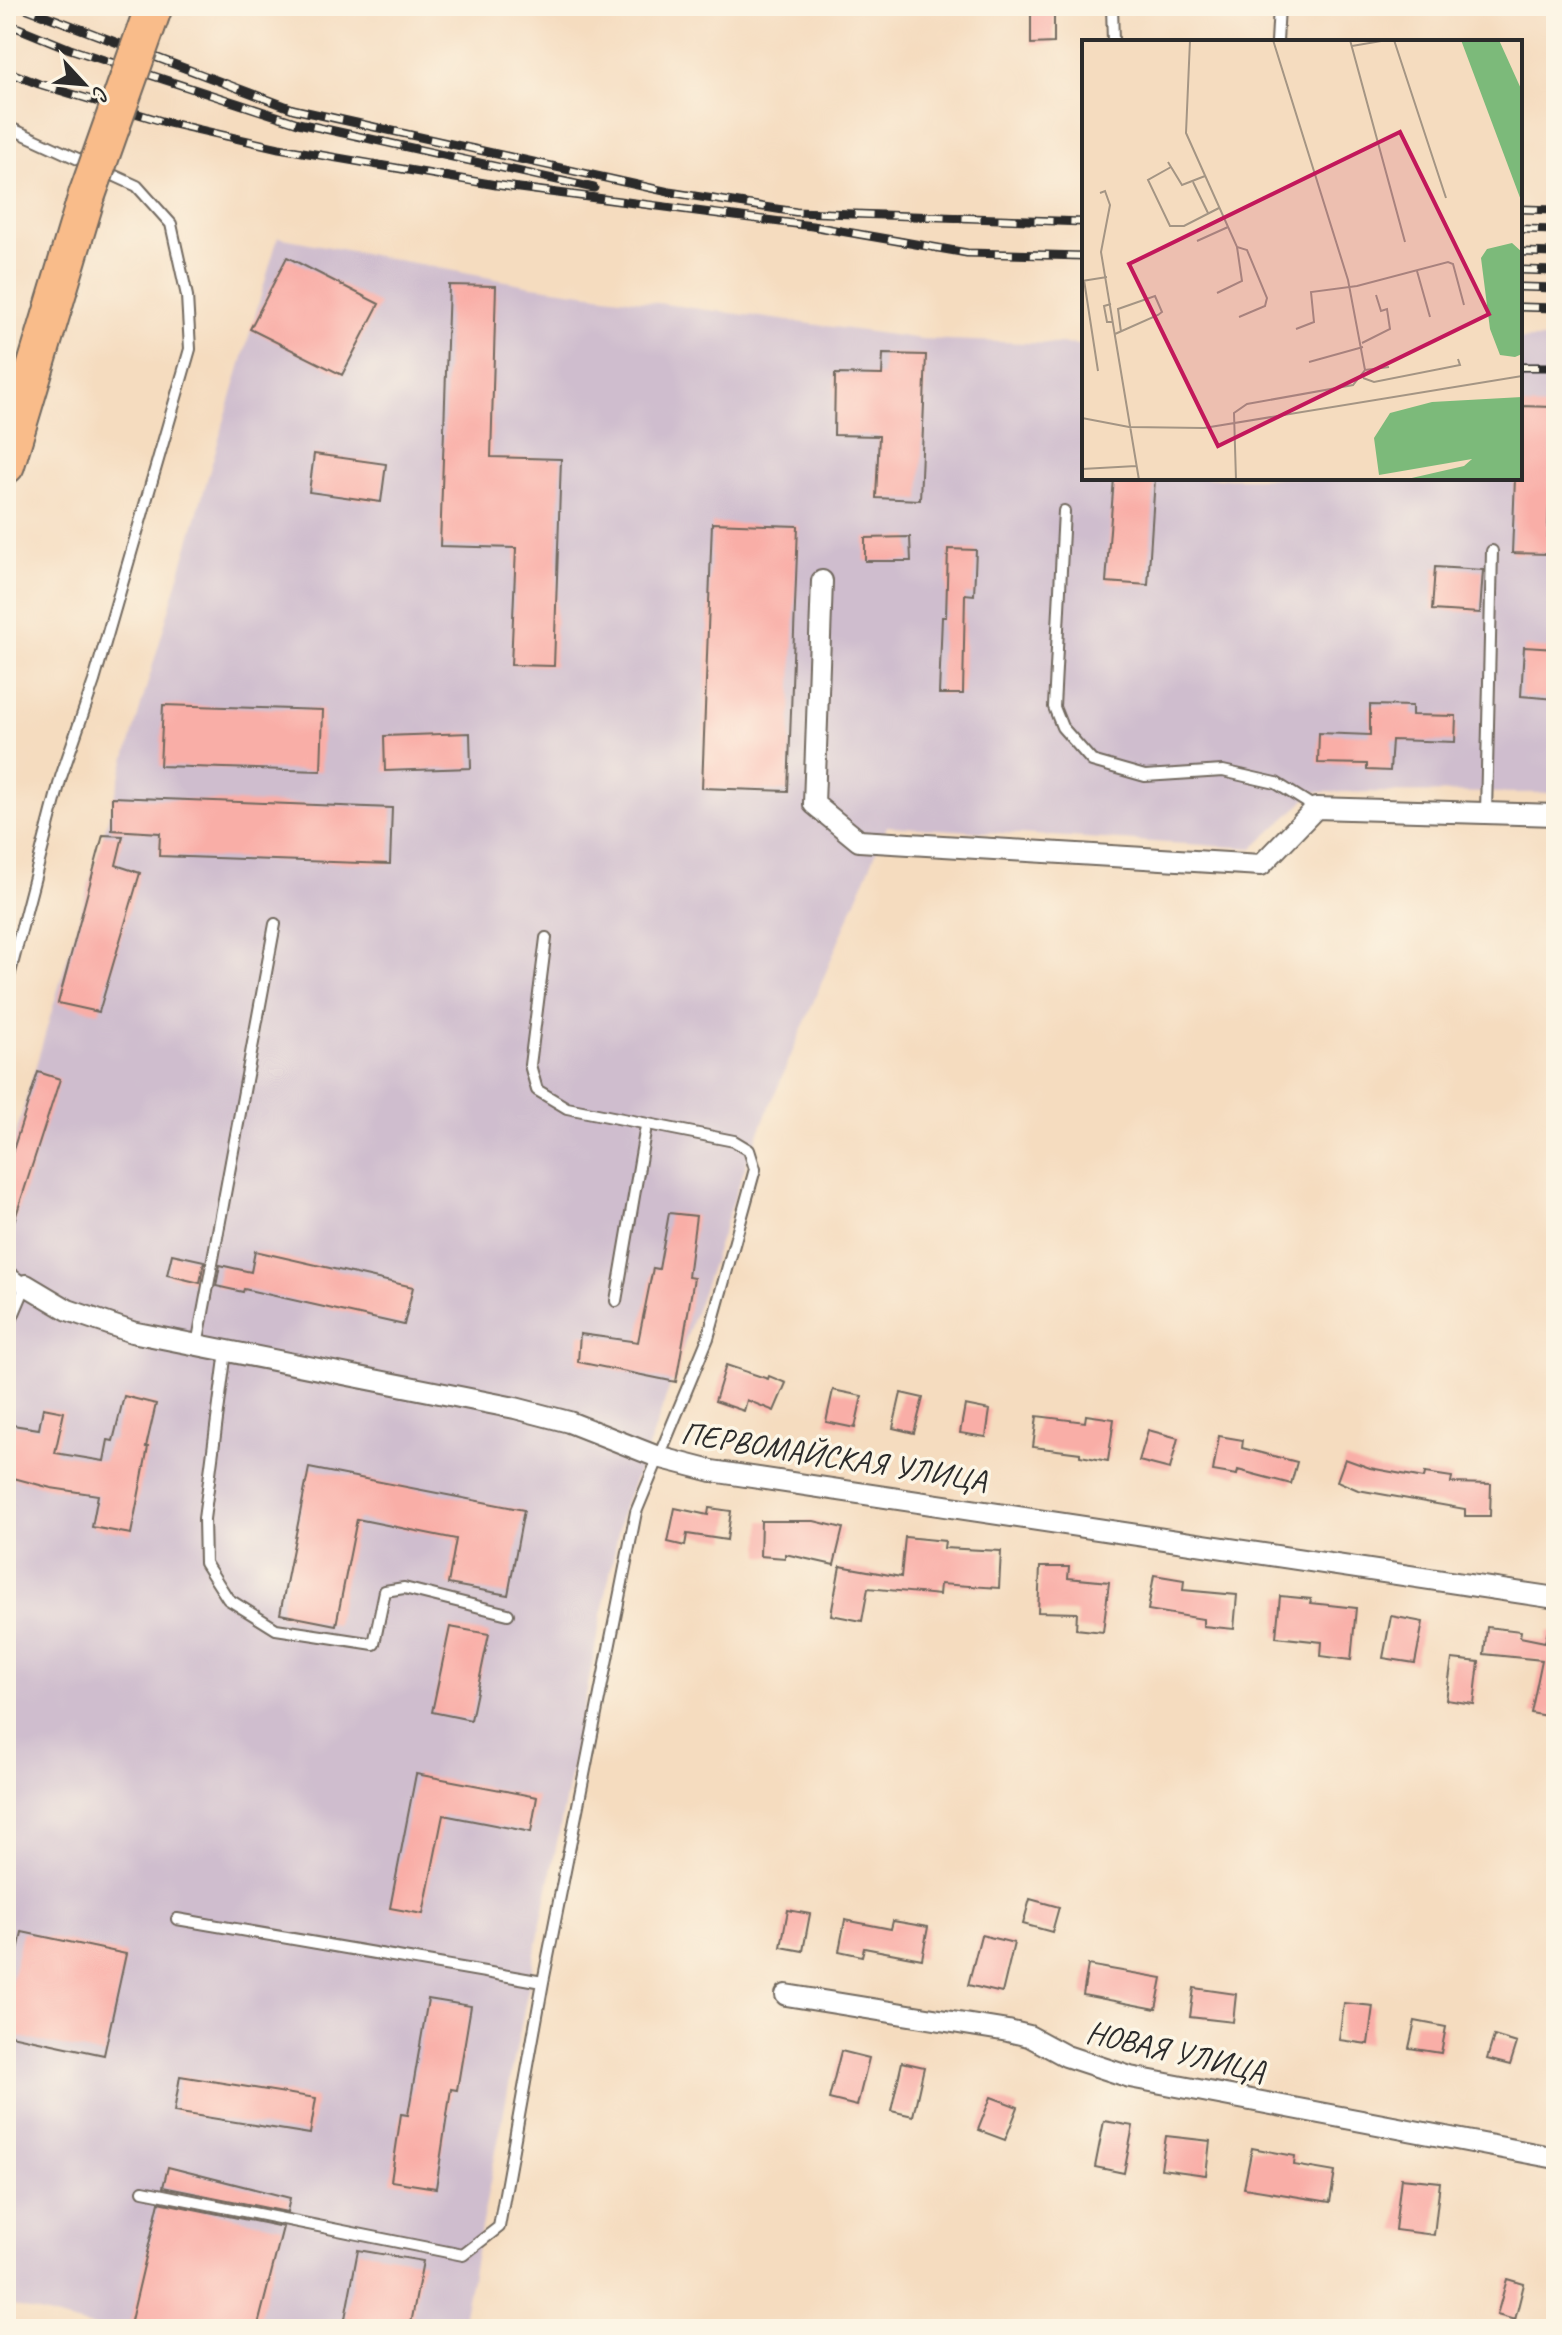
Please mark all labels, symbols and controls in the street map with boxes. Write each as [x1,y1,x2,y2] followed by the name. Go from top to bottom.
[1082,40,1522,480] inset map
[44,44,124,124] north arrow
[85,81,116,106] text: С
[678,1412,990,1501] street label: ПЕРВОМАЙСКАЯ УЛИЦА
[1083,2011,1270,2092] street label: НОВАЯ УЛИЦА

